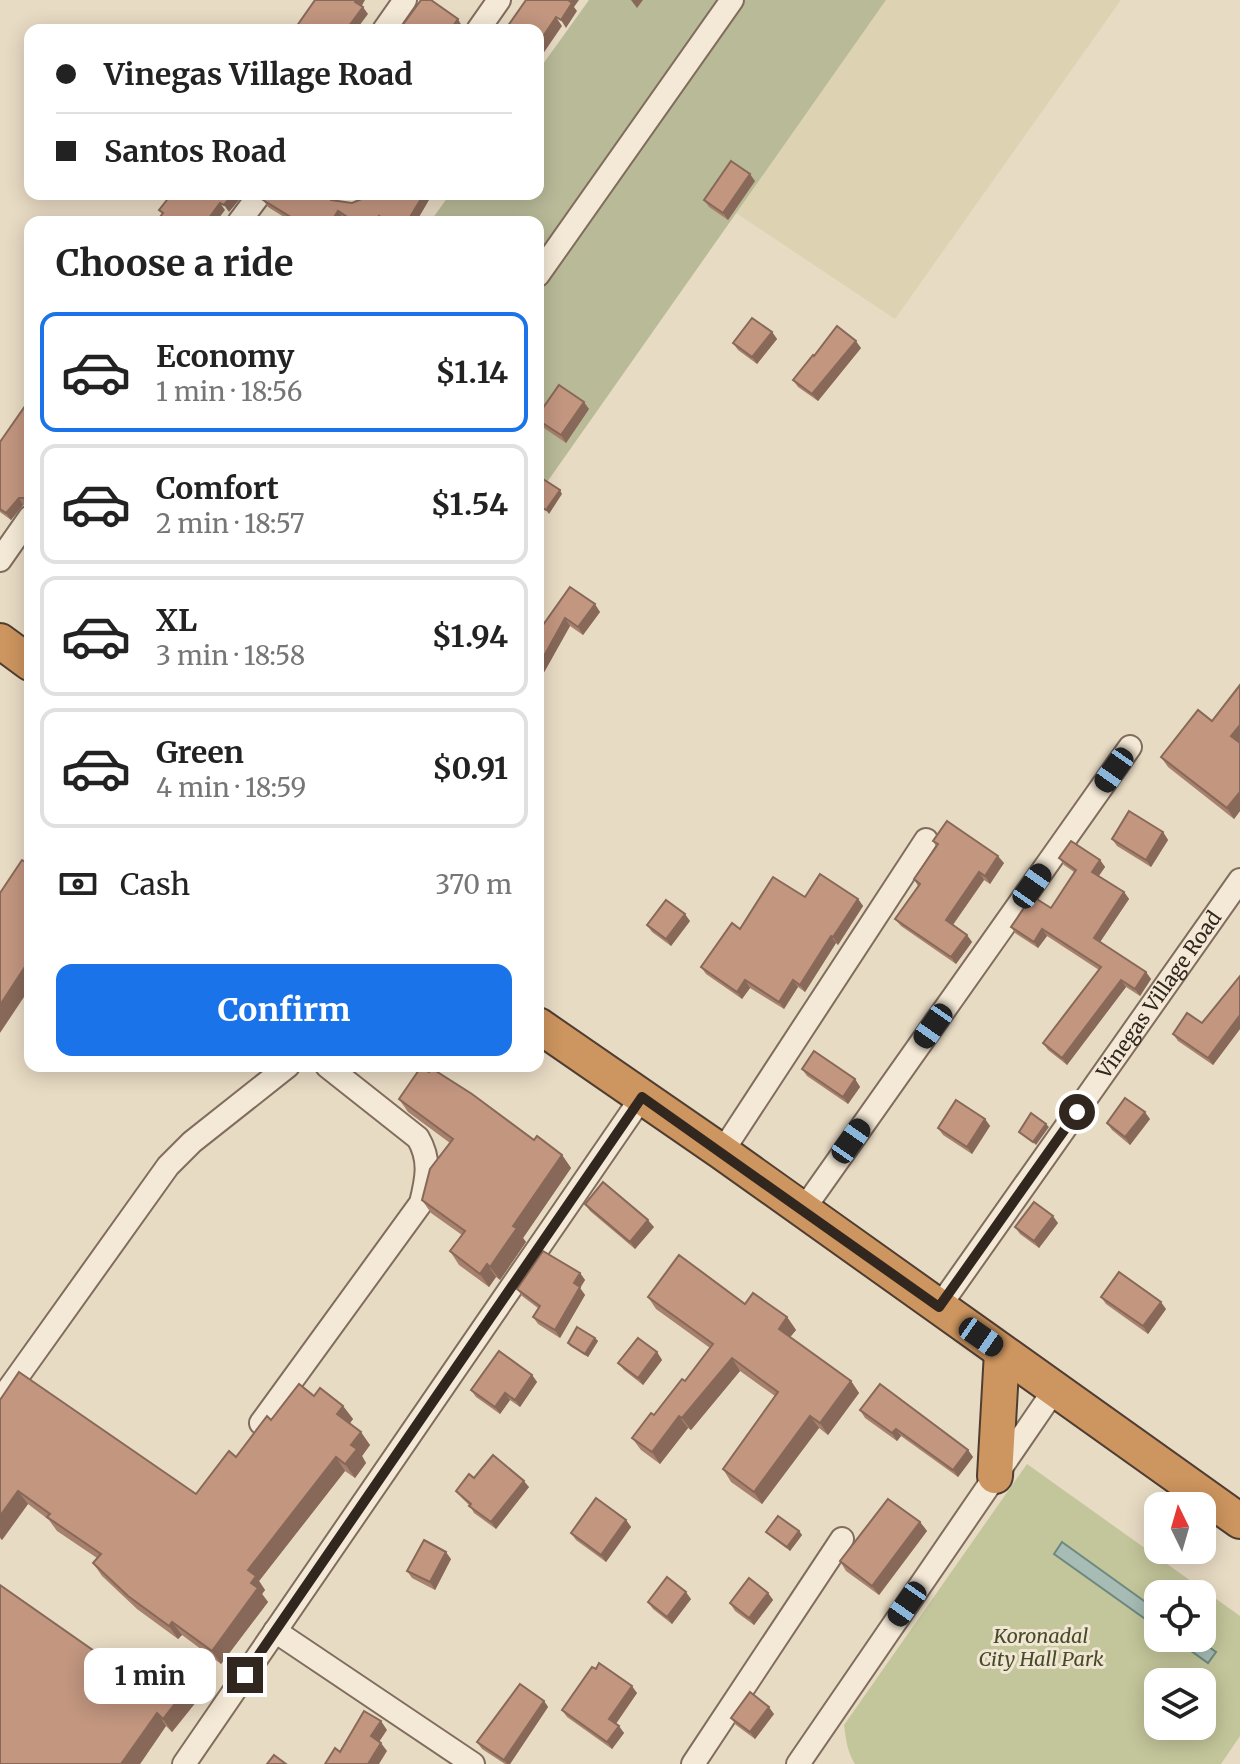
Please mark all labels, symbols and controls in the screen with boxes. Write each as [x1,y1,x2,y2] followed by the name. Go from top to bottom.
[104,55,413,93] text: Vinegas Village Road
[104,132,286,170] text: Santos Road
[56,241,293,286] text: Choose a ride
[60,336,132,408] icon: car
[156,337,294,375] text: Economy
[435,353,508,391] text: $1.14
[156,375,303,408] text: 1 min · 18:56
[60,468,132,540] icon: car
[156,469,279,507] text: Comfort
[431,485,508,523] text: $1.54
[156,507,305,540] text: 2 min · 18:57
[60,600,132,672] icon: car
[156,601,197,639] text: XL
[432,617,508,655] text: $1.94
[156,639,305,672] text: 3 min · 18:58
[60,732,132,804] icon: car
[156,733,244,771] text: Green
[1090,743,1138,797] car
[432,749,508,787] text: $0.91
[156,771,306,804] text: 4 min · 18:59
[1008,859,1056,913] car
[56,862,100,906] icon: cash
[120,865,190,903] text: Cash
[435,868,512,901] text: 370 m
[1090,906,1226,1084] street label: Vinegas Village Road
[56,964,512,1056] button: Confirm
[909,999,957,1053] car
[1059,1094,1095,1130] route start
[827,1114,875,1168] car
[954,1313,1008,1361] car
[1144,1492,1216,1564] north arrow
[1144,1492,1216,1740] map controls
[883,1577,931,1631] car
[1144,1580,1216,1652] button: locate
[978,1623,1104,1671] park label: Koronadal City Hall Park
[85,1647,217,1703] callout: 1 min
[227,1657,263,1693] route end
[115,1659,185,1692] text: 1 min
[1144,1668,1216,1740] button: layers

